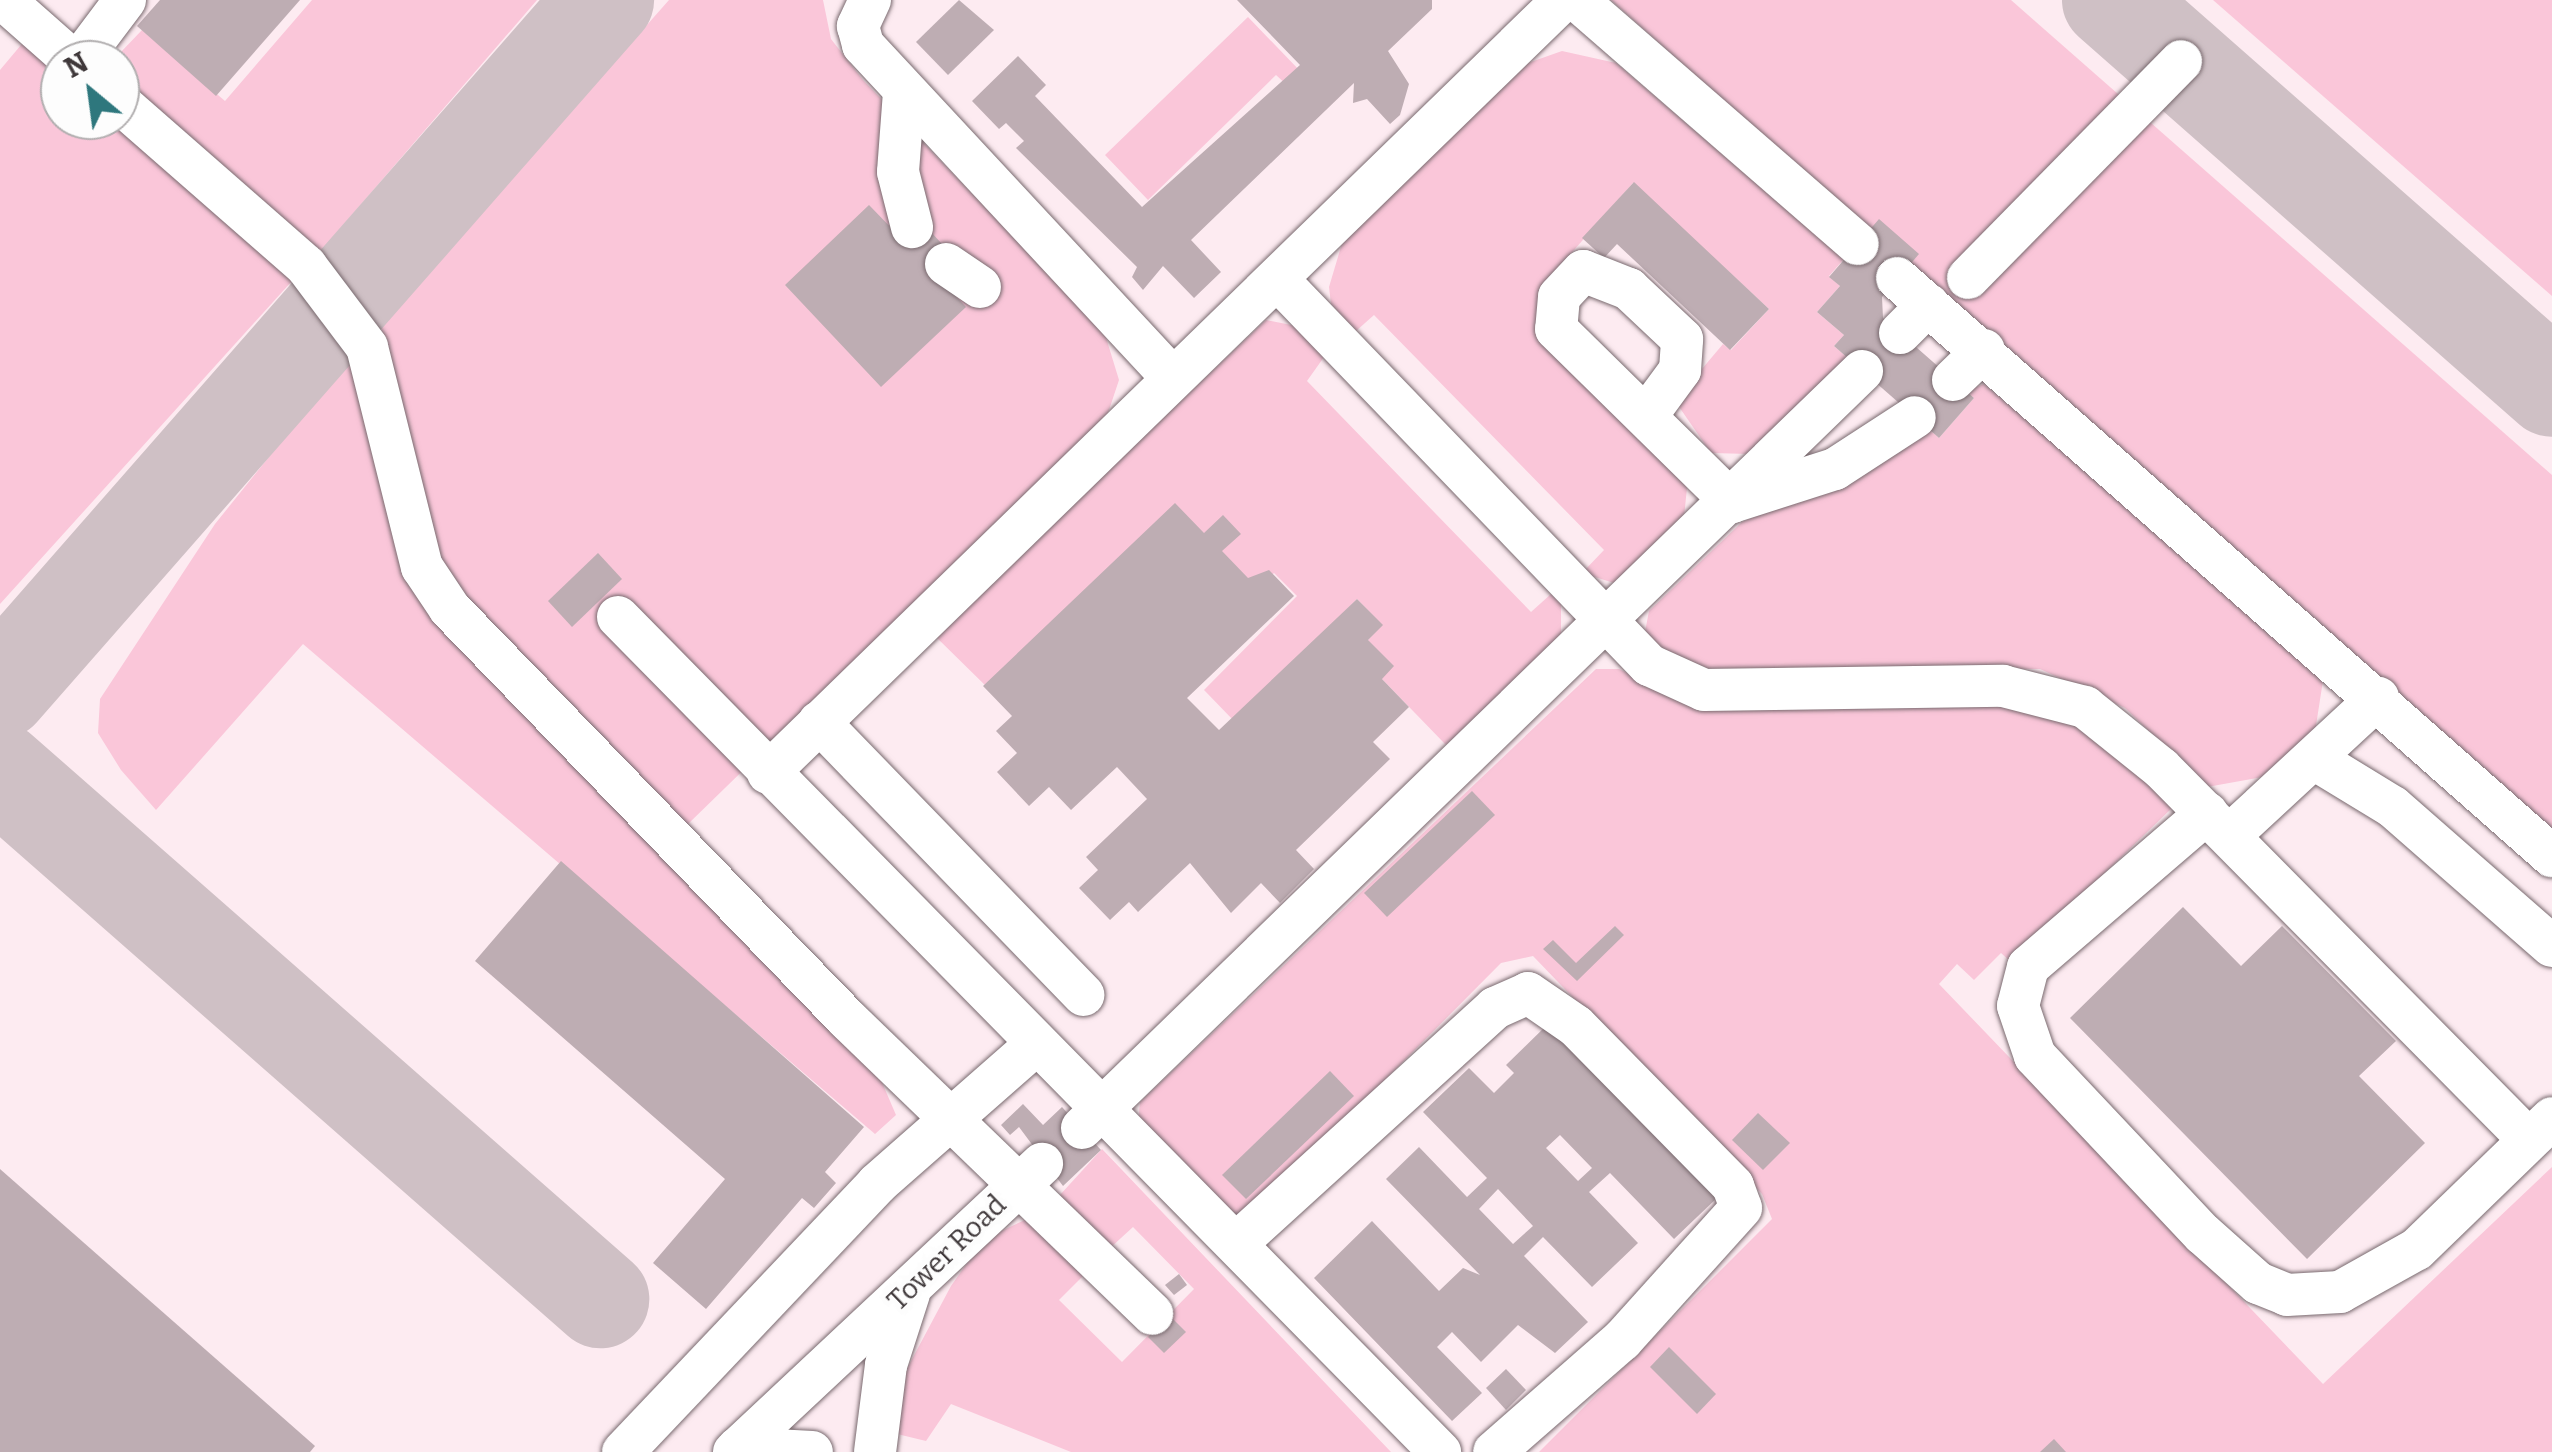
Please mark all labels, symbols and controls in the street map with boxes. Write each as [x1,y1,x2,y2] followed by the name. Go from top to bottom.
[40,40,140,140] north arrow
[59,45,94,85] text: N
[881,1188,1013,1318] street label: Tower Road

